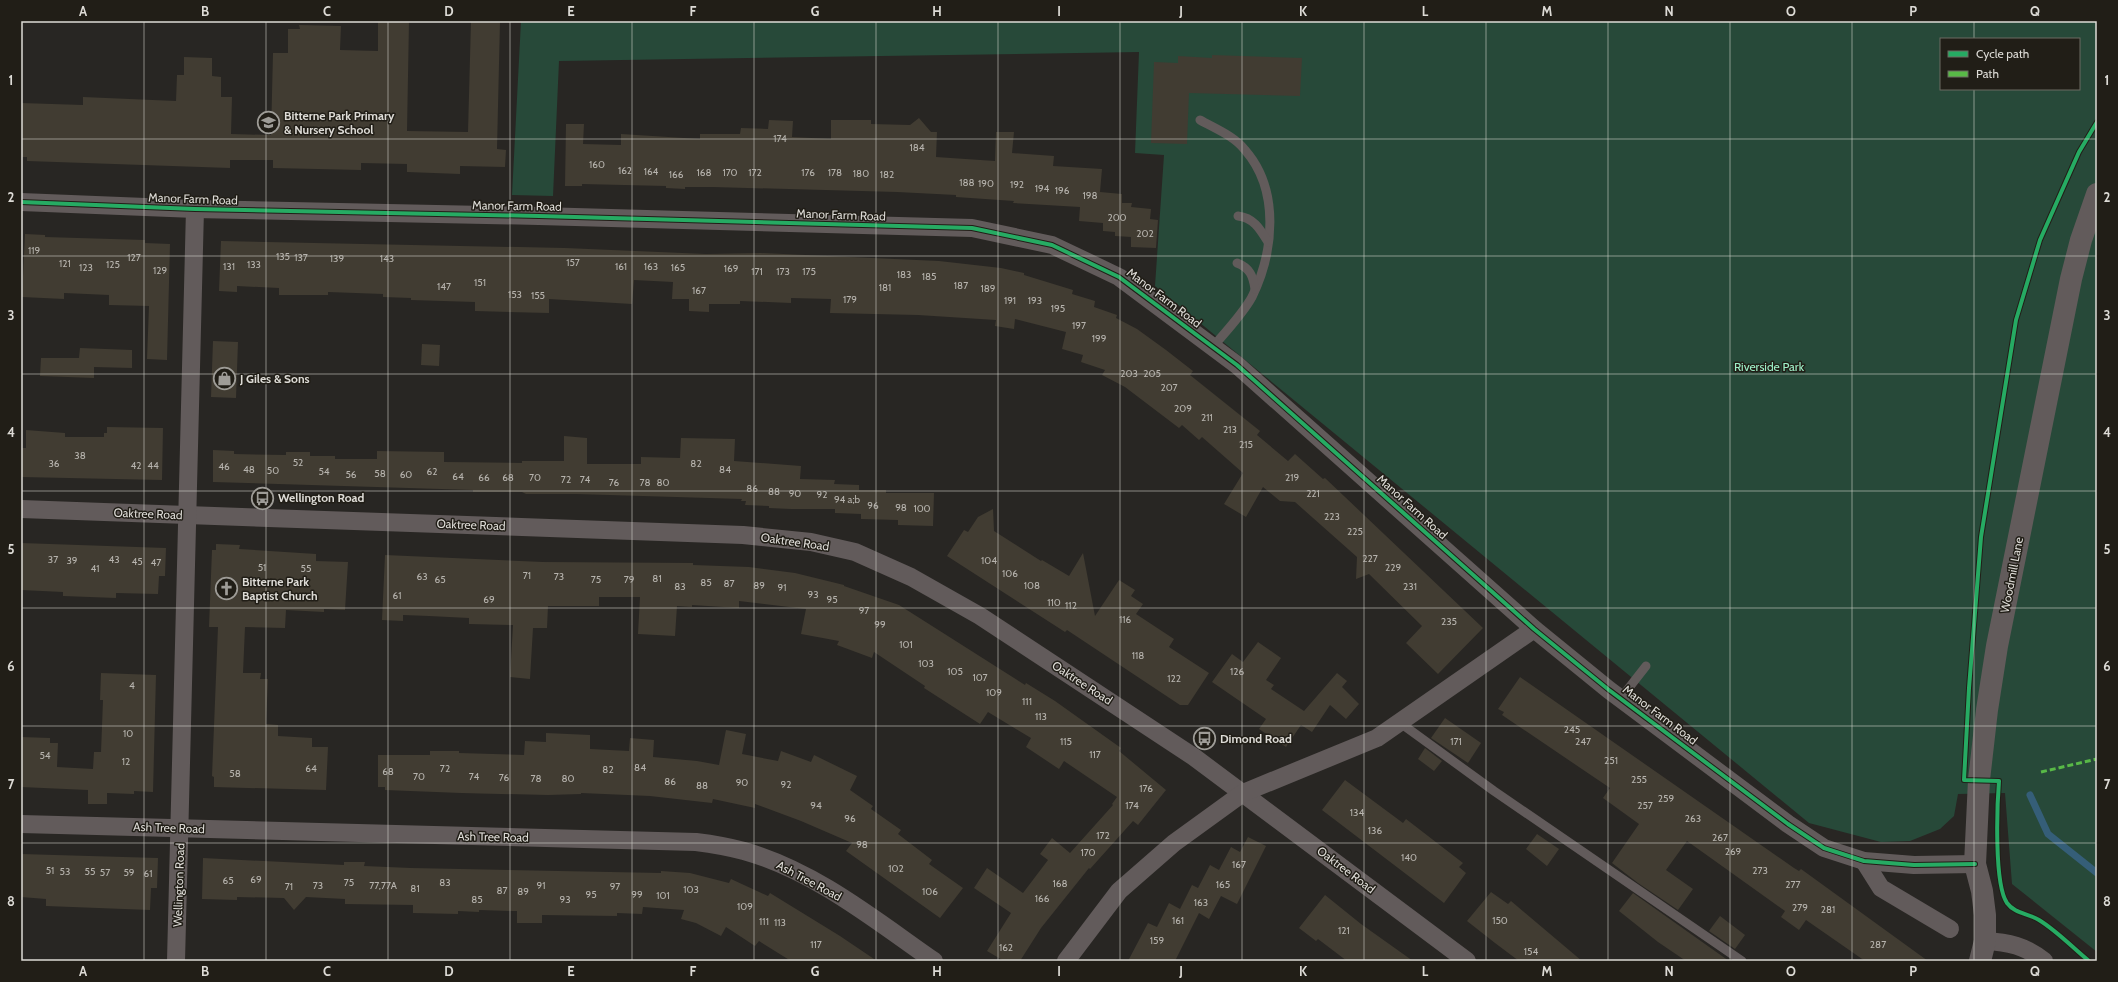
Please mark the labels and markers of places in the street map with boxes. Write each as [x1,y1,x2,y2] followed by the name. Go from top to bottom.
[284,108,395,137] place label: Bitterne Park Primary & Nursery School
[256,110,282,136] school or university icon: Bitterne Park Primary & Nursery School
[211,366,237,392] shop icon: J Giles & Sons
[239,371,310,386] place label: J Giles & Sons
[249,485,275,511] bus stop icon: Wellington Road
[278,490,364,505] place label: Wellington Road
[242,574,318,603] place label: Bitterne Park Baptist Church
[214,576,240,602] church icon: Bitterne Park Baptist Church
[1191,726,1217,752] bus stop icon: Dimond Road
[1220,731,1292,746] place label: Dimond Road

